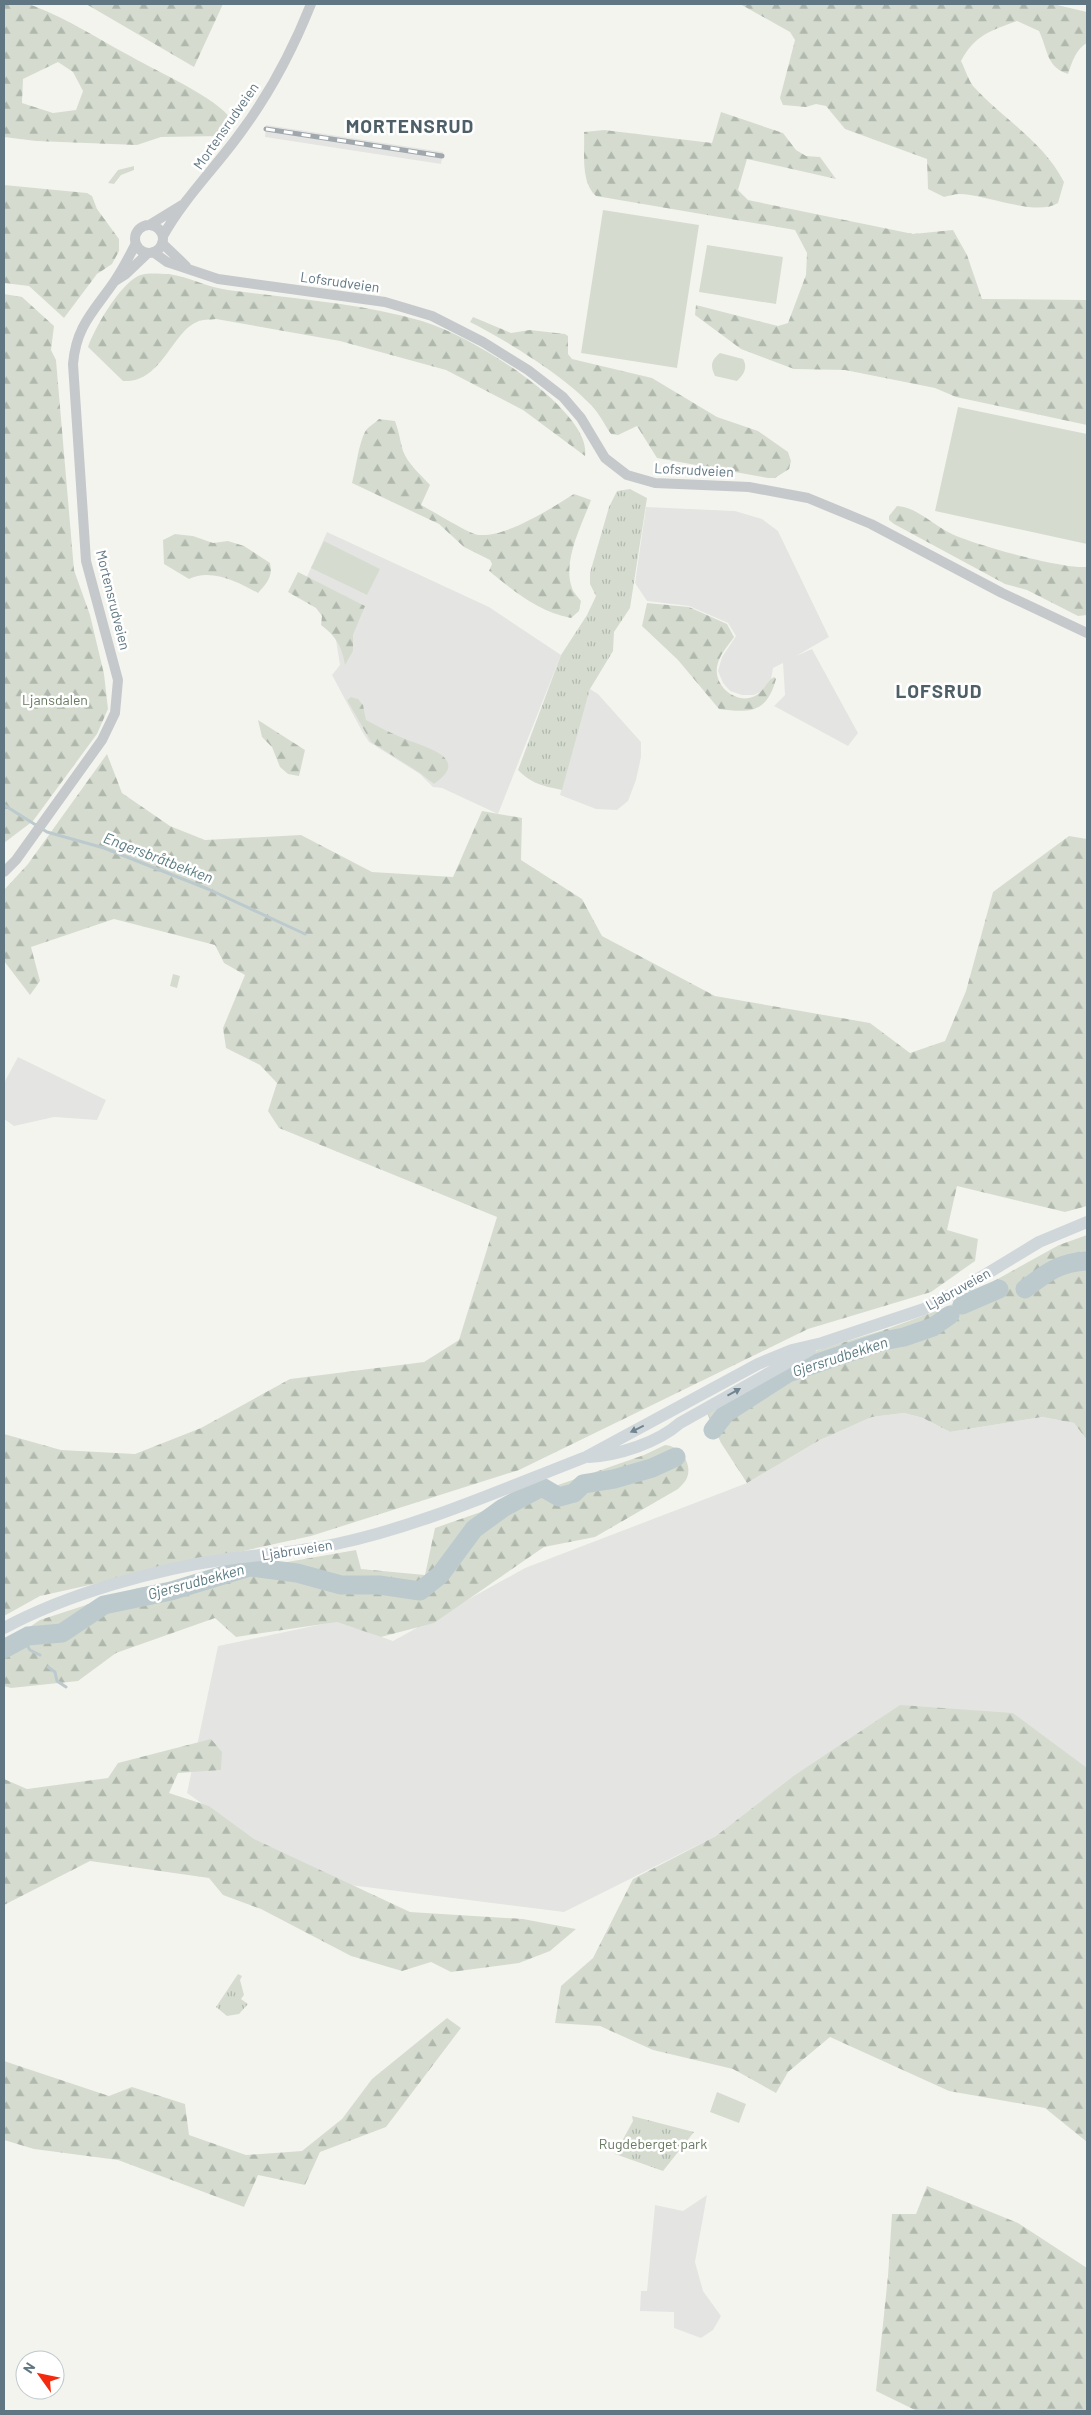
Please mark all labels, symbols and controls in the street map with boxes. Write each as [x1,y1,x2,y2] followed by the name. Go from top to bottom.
[189,79,262,172] street label: Mortensrudveien
[346,114,474,137] district label: MORTENSRUD
[299,268,381,295] street label: Lofsrudveien
[654,459,734,480] street label: Lofsrudveien
[93,548,134,652] street label: Mortensrudveien
[896,679,982,702] district label: LOFSRUD
[22,691,88,708] park label: Ljansdalen
[101,828,216,886] water label: Engersbråtbekken
[922,1264,993,1313] street label: Ljabruveien
[790,1332,890,1380] water label: Gjersrudbekken
[728,1388,741,1397] one-way arrow
[630,1426,644,1434] one-way arrow
[260,1536,333,1563] street label: Ljabruveien
[146,1559,246,1603] water label: Gjersrudbekken
[599,2135,707,2152] park label: Rugdeberget park
[15,2350,65,2400] north arrow
[19,2359,38,2376] text: N

